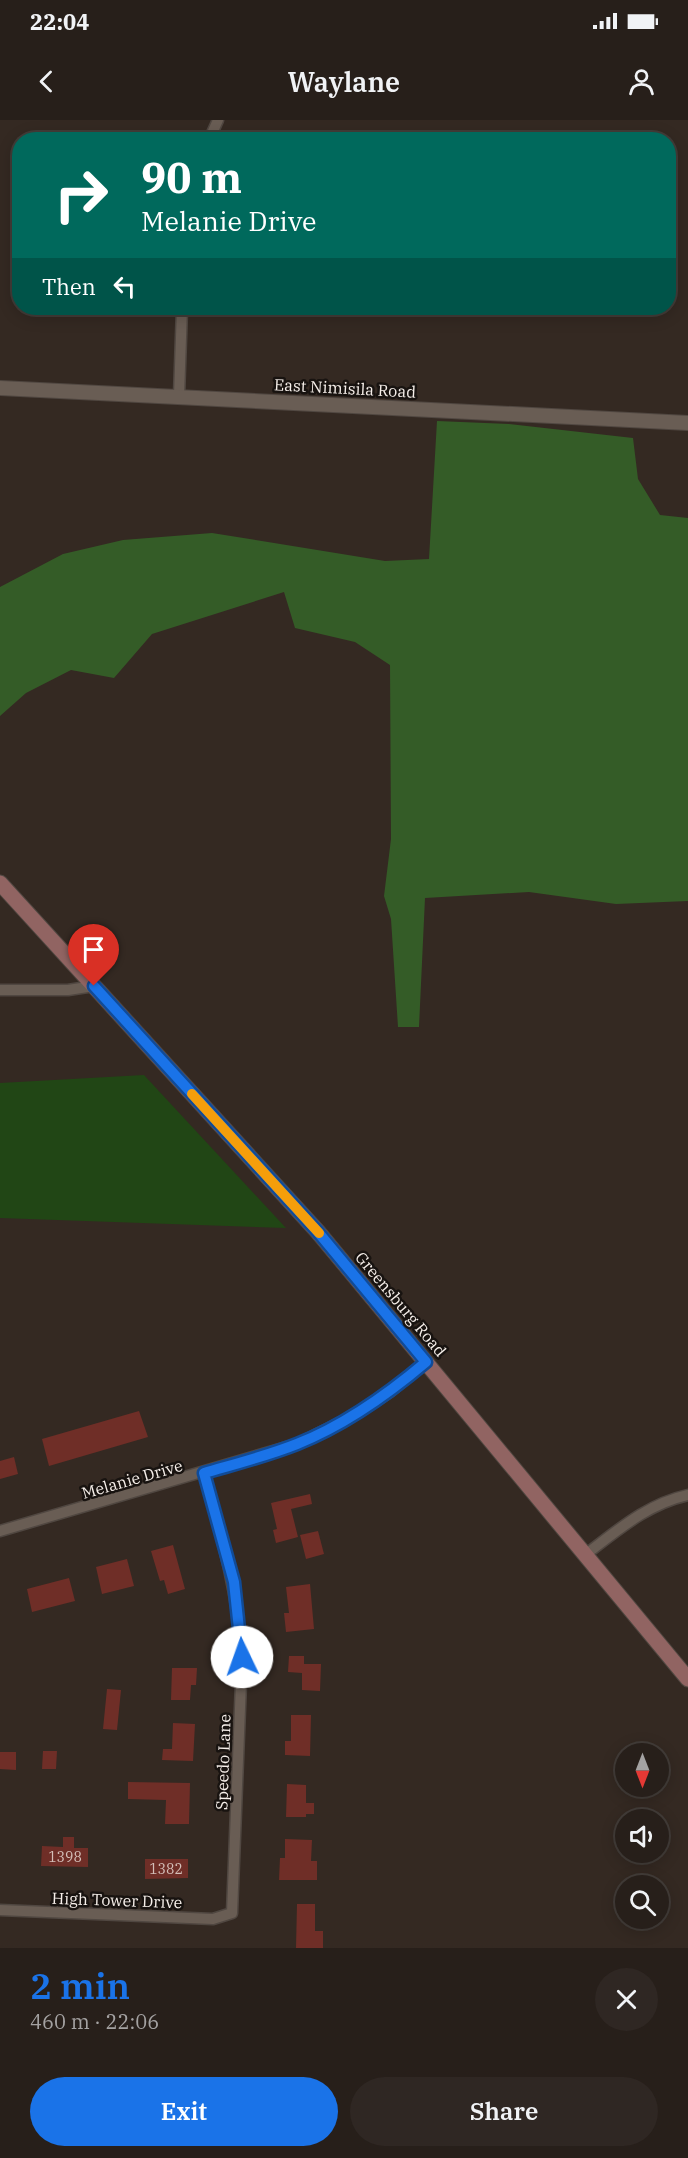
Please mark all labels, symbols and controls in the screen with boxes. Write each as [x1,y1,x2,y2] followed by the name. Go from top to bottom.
[30,7,89,36] text: 22:04
[288,64,400,99] text: Waylane
[30,65,63,98] icon: back
[625,65,658,98] icon: person
[141,150,242,205] text: 90 m
[42,156,120,234] icon: right
[141,203,317,238] text: Melanie Drive
[108,270,141,303] icon: left
[42,272,96,301] text: Then
[274,374,417,402] street label: East Nimisila Road
[68,924,119,986] pin
[77,933,110,966] icon: arrive
[351,1247,451,1361] street label: Greensburg Road
[79,1455,185,1503] street label: Melanie Drive
[210,1625,274,1689] position arrow
[211,1714,235,1810] street label: Speedo Lane
[615,1743,669,1797] north arrow
[615,1743,669,1929] map controls
[615,1809,669,1863] button: sound
[48,1848,82,1866] house number: 1398
[149,1860,183,1878] house number: 1382
[615,1875,669,1929] button: search
[51,1888,183,1912] street label: High Tower Drive
[30,1962,130,2009] text: 2 min
[595,1968,658,2031] button: close
[30,2008,159,2035] text: 460 m · 22:06
[30,2077,338,2146] button: Exit
[350,2077,658,2146] button: Share

